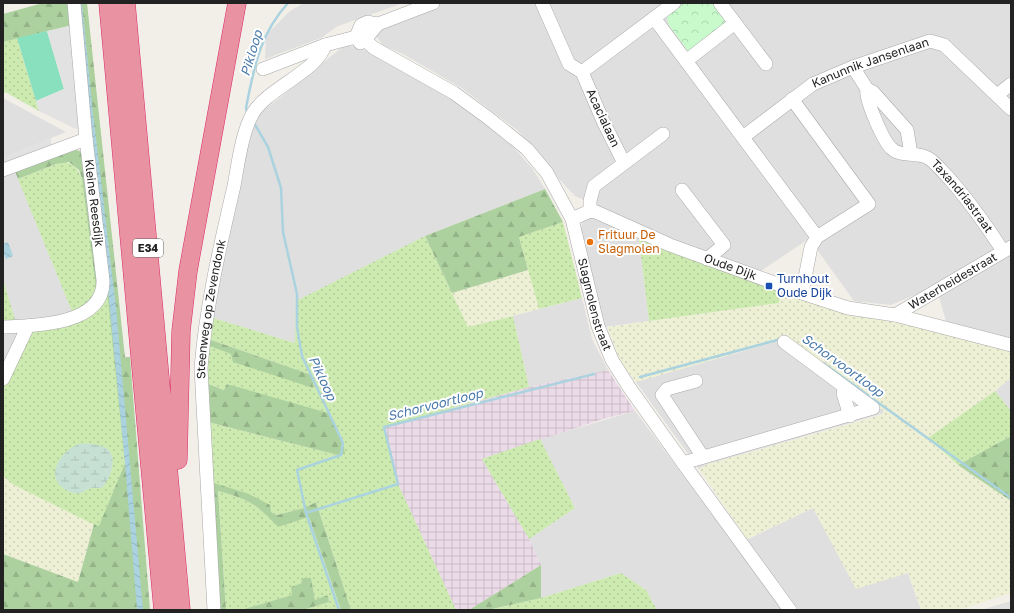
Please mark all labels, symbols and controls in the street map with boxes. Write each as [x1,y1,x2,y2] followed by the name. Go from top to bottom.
[236,27,266,78] water label: Pikloop
[809,34,931,91] street label: Kanunnik Jansenlaan
[583,86,623,149] street label: Acacialaan
[928,156,997,236] street label: Taxandriastraat
[82,158,107,248] street label: Kleine Reesdijk
[598,227,660,256] place label: Frituur De Slagmolen
[585,237,595,247] marker: Frituur De Slagmolen
[193,238,229,379] street label: Steenweg op Zevendonk
[133,239,163,257] road number: E34
[906,249,1000,312] street label: Waterheidestraat
[702,250,759,283] street label: Oude Dijk
[575,257,615,353] street label: Slagmolenstraat
[777,271,832,300] place label: Turnhout Oude Dijk
[764,281,774,291] marker: Turnhout Oude Dijk
[799,330,888,401] water label: Schorvoortloop
[306,353,341,404] water label: Pikloop
[386,384,485,424] water label: Schorvoortloop

